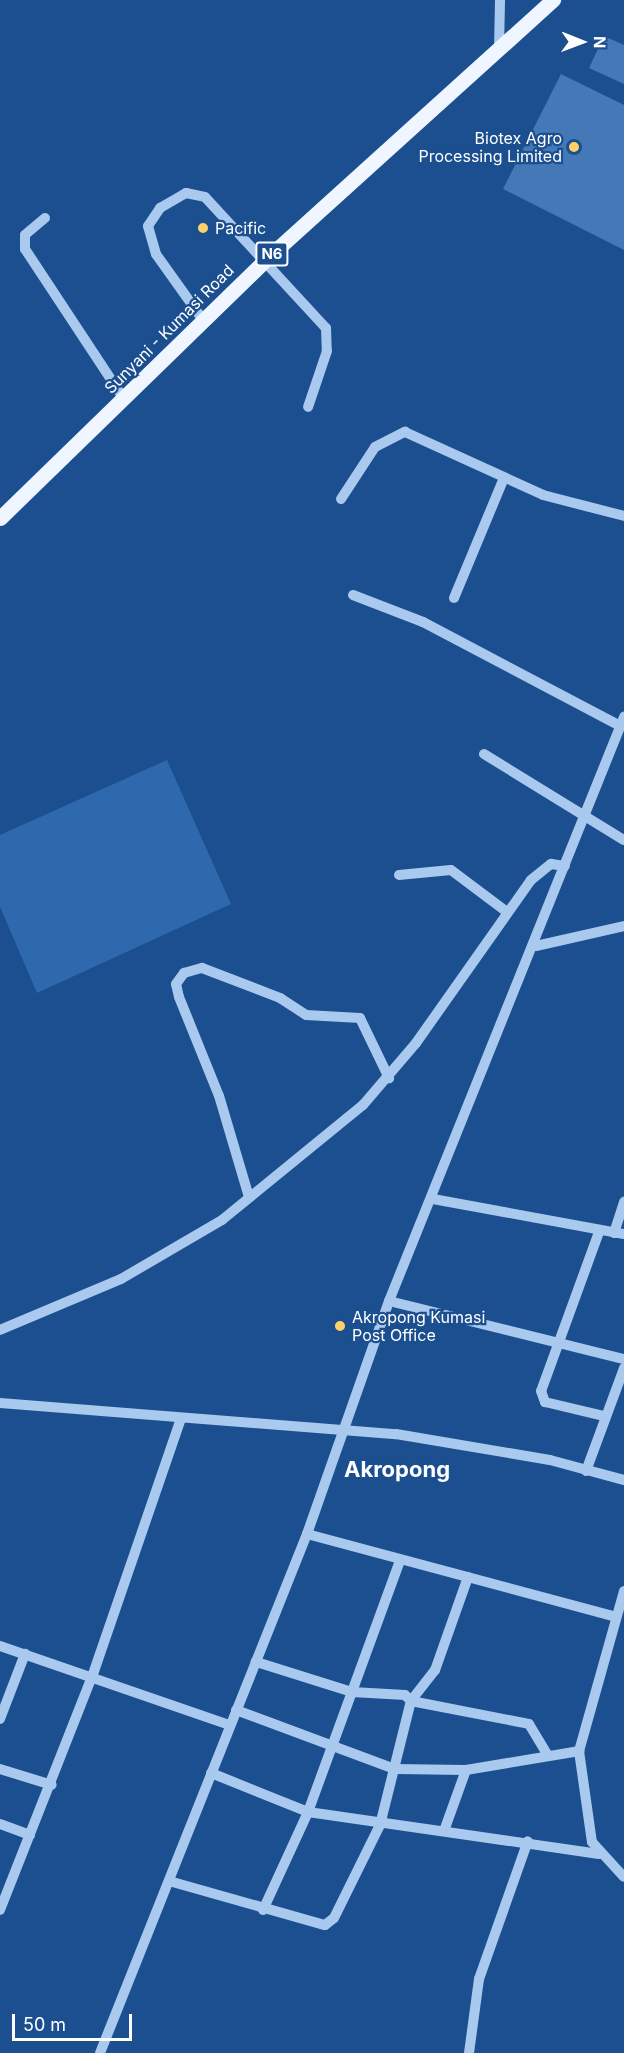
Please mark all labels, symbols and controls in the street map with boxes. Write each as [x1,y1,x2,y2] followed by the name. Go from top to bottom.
[552,12,612,72] north arrow
[590,36,610,49] text: N
[418,128,562,166] place label: Biotex Agro Processing Limited
[567,140,581,154] marker: Biotex Agro Processing Limited
[215,218,266,238] place label: Pacific
[196,221,210,235] marker: Pacific
[254,242,290,266] road number: N6
[100,260,238,398] street label: Sunyani - Kumasi Road
[352,1307,485,1345] place label: Akropong Kumasi Post Office
[333,1319,347,1333] marker: Akropong Kumasi Post Office
[344,1457,450,1483] district label: Akropong
[15,2002,135,2040] scale bar
[23,2014,66,2035] text: 50 m

